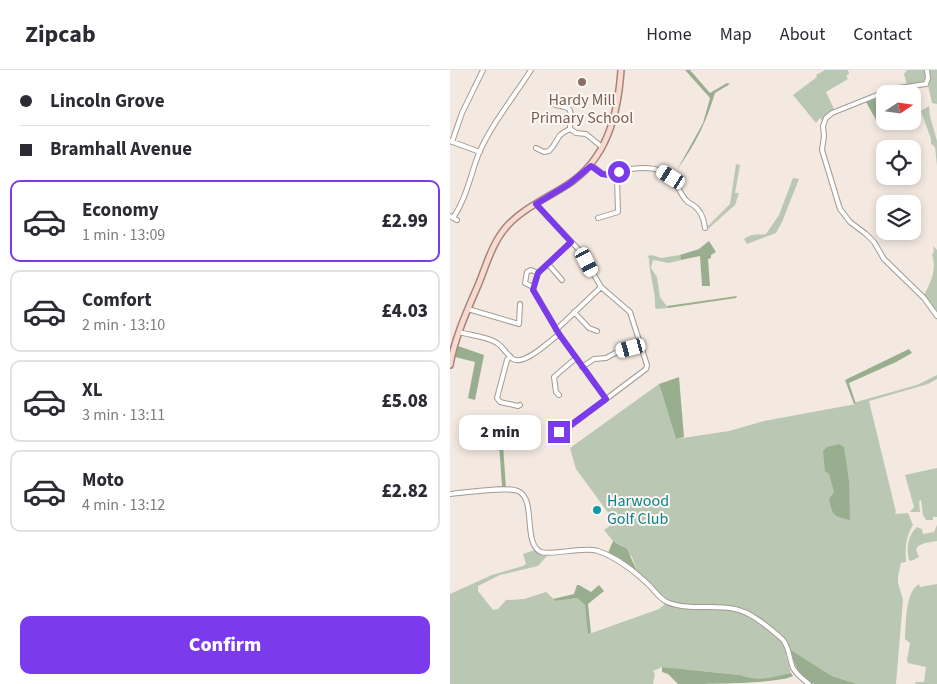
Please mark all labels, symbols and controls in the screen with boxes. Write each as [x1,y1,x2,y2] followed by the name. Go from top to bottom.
[25,17,96,52] text: Zipcab
[646,22,692,47] text: Home
[720,22,752,47] text: Map
[780,22,825,47] text: About
[853,22,912,47] text: Contact
[576,76,588,88] marker: Hardy Mill Primary School
[876,85,921,130] north arrow
[876,85,921,240] map controls
[50,88,164,115] text: Lincoln Grove
[531,89,633,129] place label: Hardy Mill Primary School
[50,136,192,163] text: Bramhall Avenue
[876,140,921,185] button: locate
[608,161,630,183] route start
[654,163,687,191] car
[876,195,921,240] button: layers
[82,197,159,224] text: Economy
[22,199,67,244] icon: car
[382,208,428,235] text: £2.99
[82,224,165,246] text: 1 min · 13:09
[573,245,600,279] car
[82,287,152,314] text: Comfort
[22,289,67,334] icon: car
[382,298,428,325] text: £4.03
[82,314,165,336] text: 2 min · 13:10
[614,337,647,359] car
[82,377,103,404] text: XL
[22,379,67,424] icon: car
[382,388,428,415] text: £5.08
[82,404,165,426] text: 3 min · 13:11
[459,414,542,450] callout: 2 min
[480,421,520,443] text: 2 min
[548,421,570,443] route end
[82,467,124,494] text: Moto
[22,469,67,514] icon: car
[382,478,428,505] text: £2.82
[607,490,669,530] place label: Harwood Golf Club
[82,494,165,516] text: 4 min · 13:12
[591,504,603,516] marker: Harwood Golf Club
[20,616,430,674] button: Confirm

